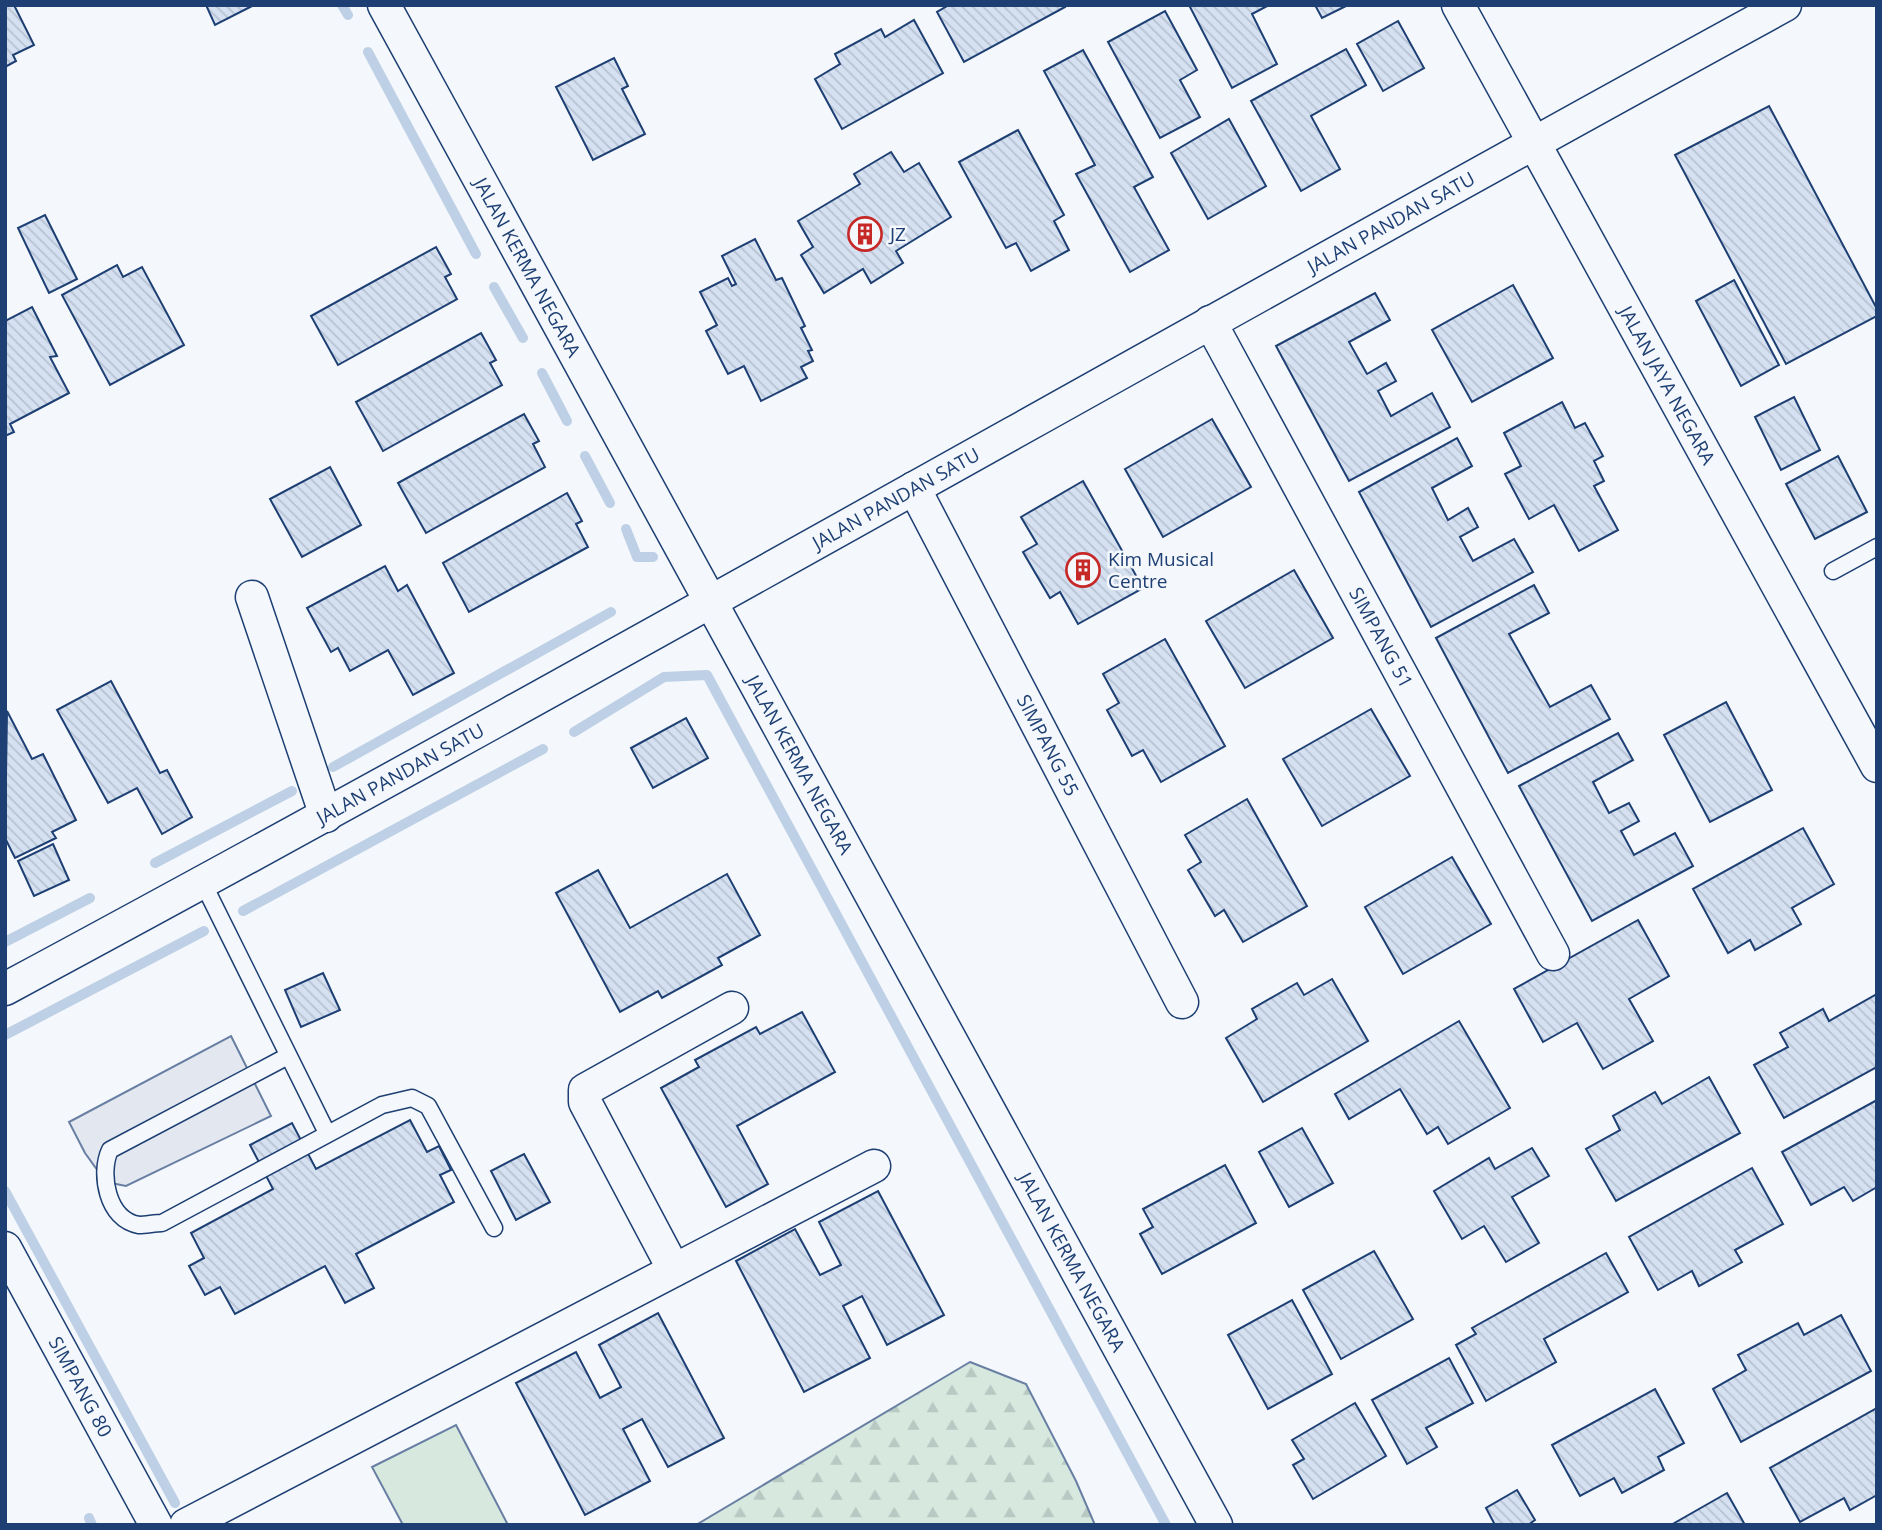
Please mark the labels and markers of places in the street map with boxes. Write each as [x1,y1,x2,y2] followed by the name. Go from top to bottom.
[846,215,884,253] building icon: JZ
[888,221,906,247] place label: JZ
[1108,546,1214,594] place label: Kim Musical Centre
[1064,551,1102,589] building icon: Kim Musical Centre

